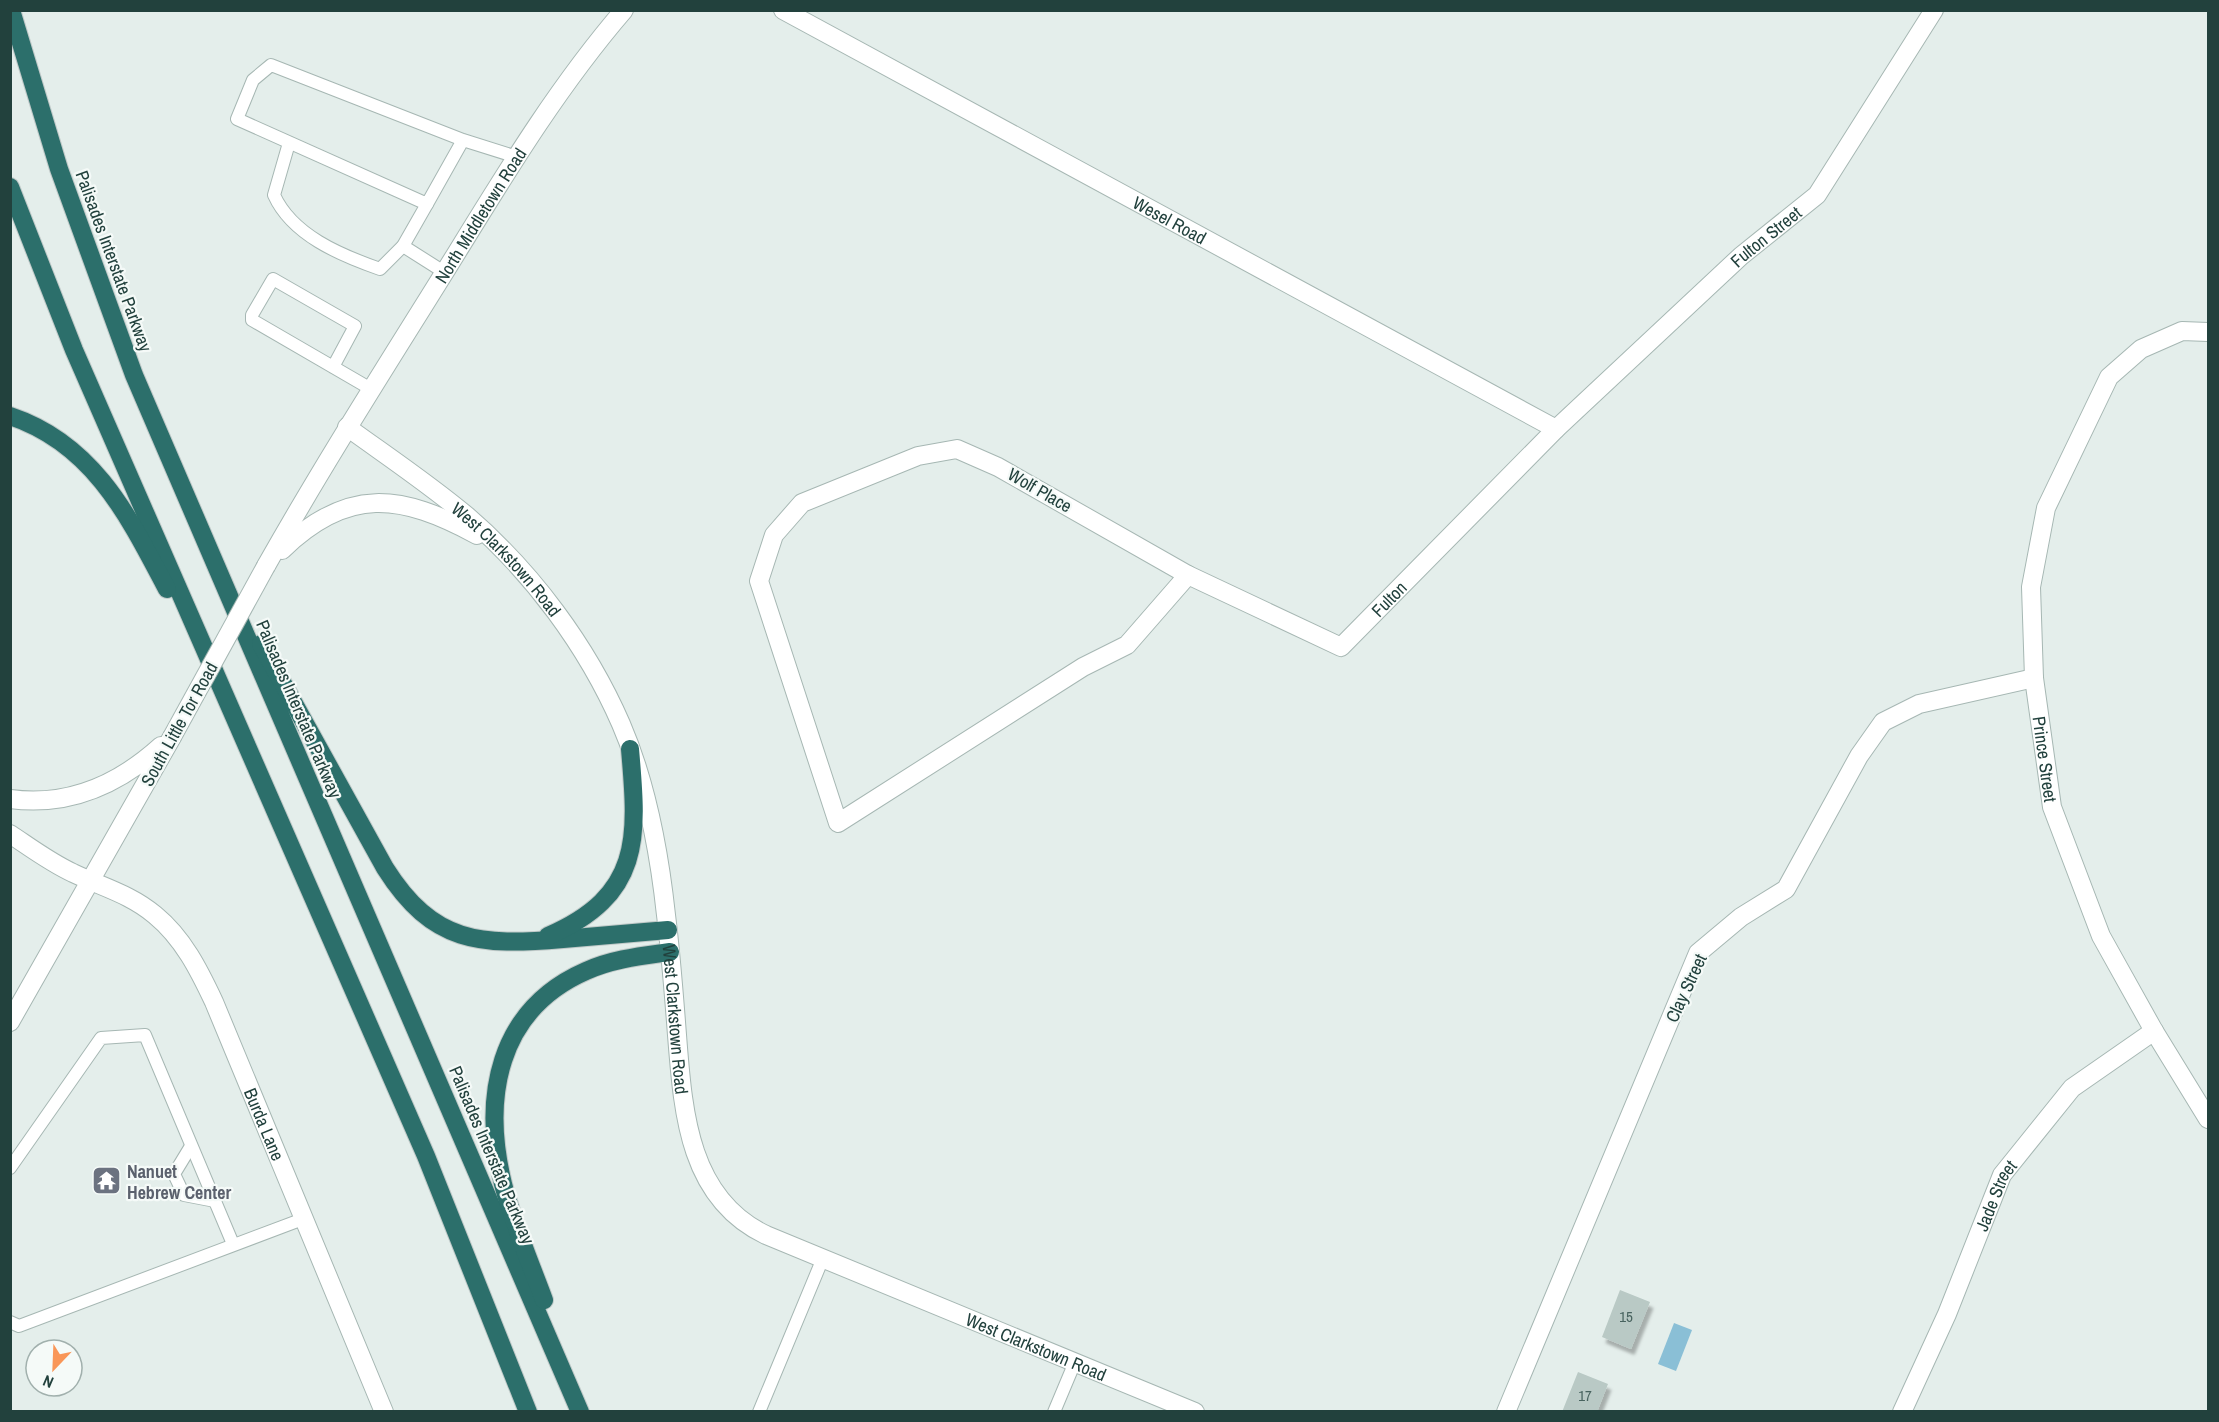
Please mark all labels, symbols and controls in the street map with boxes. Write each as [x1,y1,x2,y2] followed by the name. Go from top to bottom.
[428,143,532,288] street label: North Middletown Road
[70,167,159,356] street label: Palisades Interstate Parkway
[1129,190,1211,250] street label: Wesel Road
[1725,200,1806,273] street label: Fulton Street
[1003,462,1077,518] street label: Wolf Place
[446,496,567,621] street label: West Clarkstown Road
[1365,575,1412,622] street label: Fulton
[250,616,348,802] street label: Palisades Interstate Parkway
[135,657,223,791] street label: South Little Tor Road
[2027,715,2064,804] street label: Prince Street
[657,943,695,1095] street label: West Clarkstown Road
[1659,950,1713,1026] street label: Clay Street
[443,1062,541,1248] street label: Palisades Interstate Parkway
[238,1084,291,1164] street label: Burda Lane
[1969,1154,2022,1235] street label: Jade Street
[127,1159,231,1205] place label: Nanuet Hebrew Center
[90,1165,122,1197] temple icon: Nanuet Hebrew Center
[962,1306,1110,1387] street label: West Clarkstown Road
[1619,1306,1633,1327] house number: 15
[24,1338,84,1398] north arrow
[39,1370,57,1394] text: N
[1578,1385,1592,1406] house number: 17

